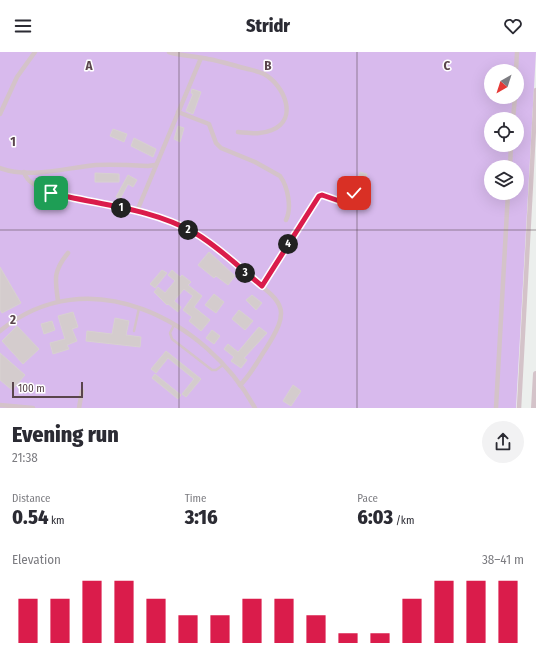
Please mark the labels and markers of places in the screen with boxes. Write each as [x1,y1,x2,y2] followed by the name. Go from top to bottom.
[34,176,68,210] pin
[337,176,371,210] pin
[111,198,131,218] pin: 1
[178,220,198,240] pin: 2
[278,234,298,254] pin: 4
[235,263,255,283] pin: 3

